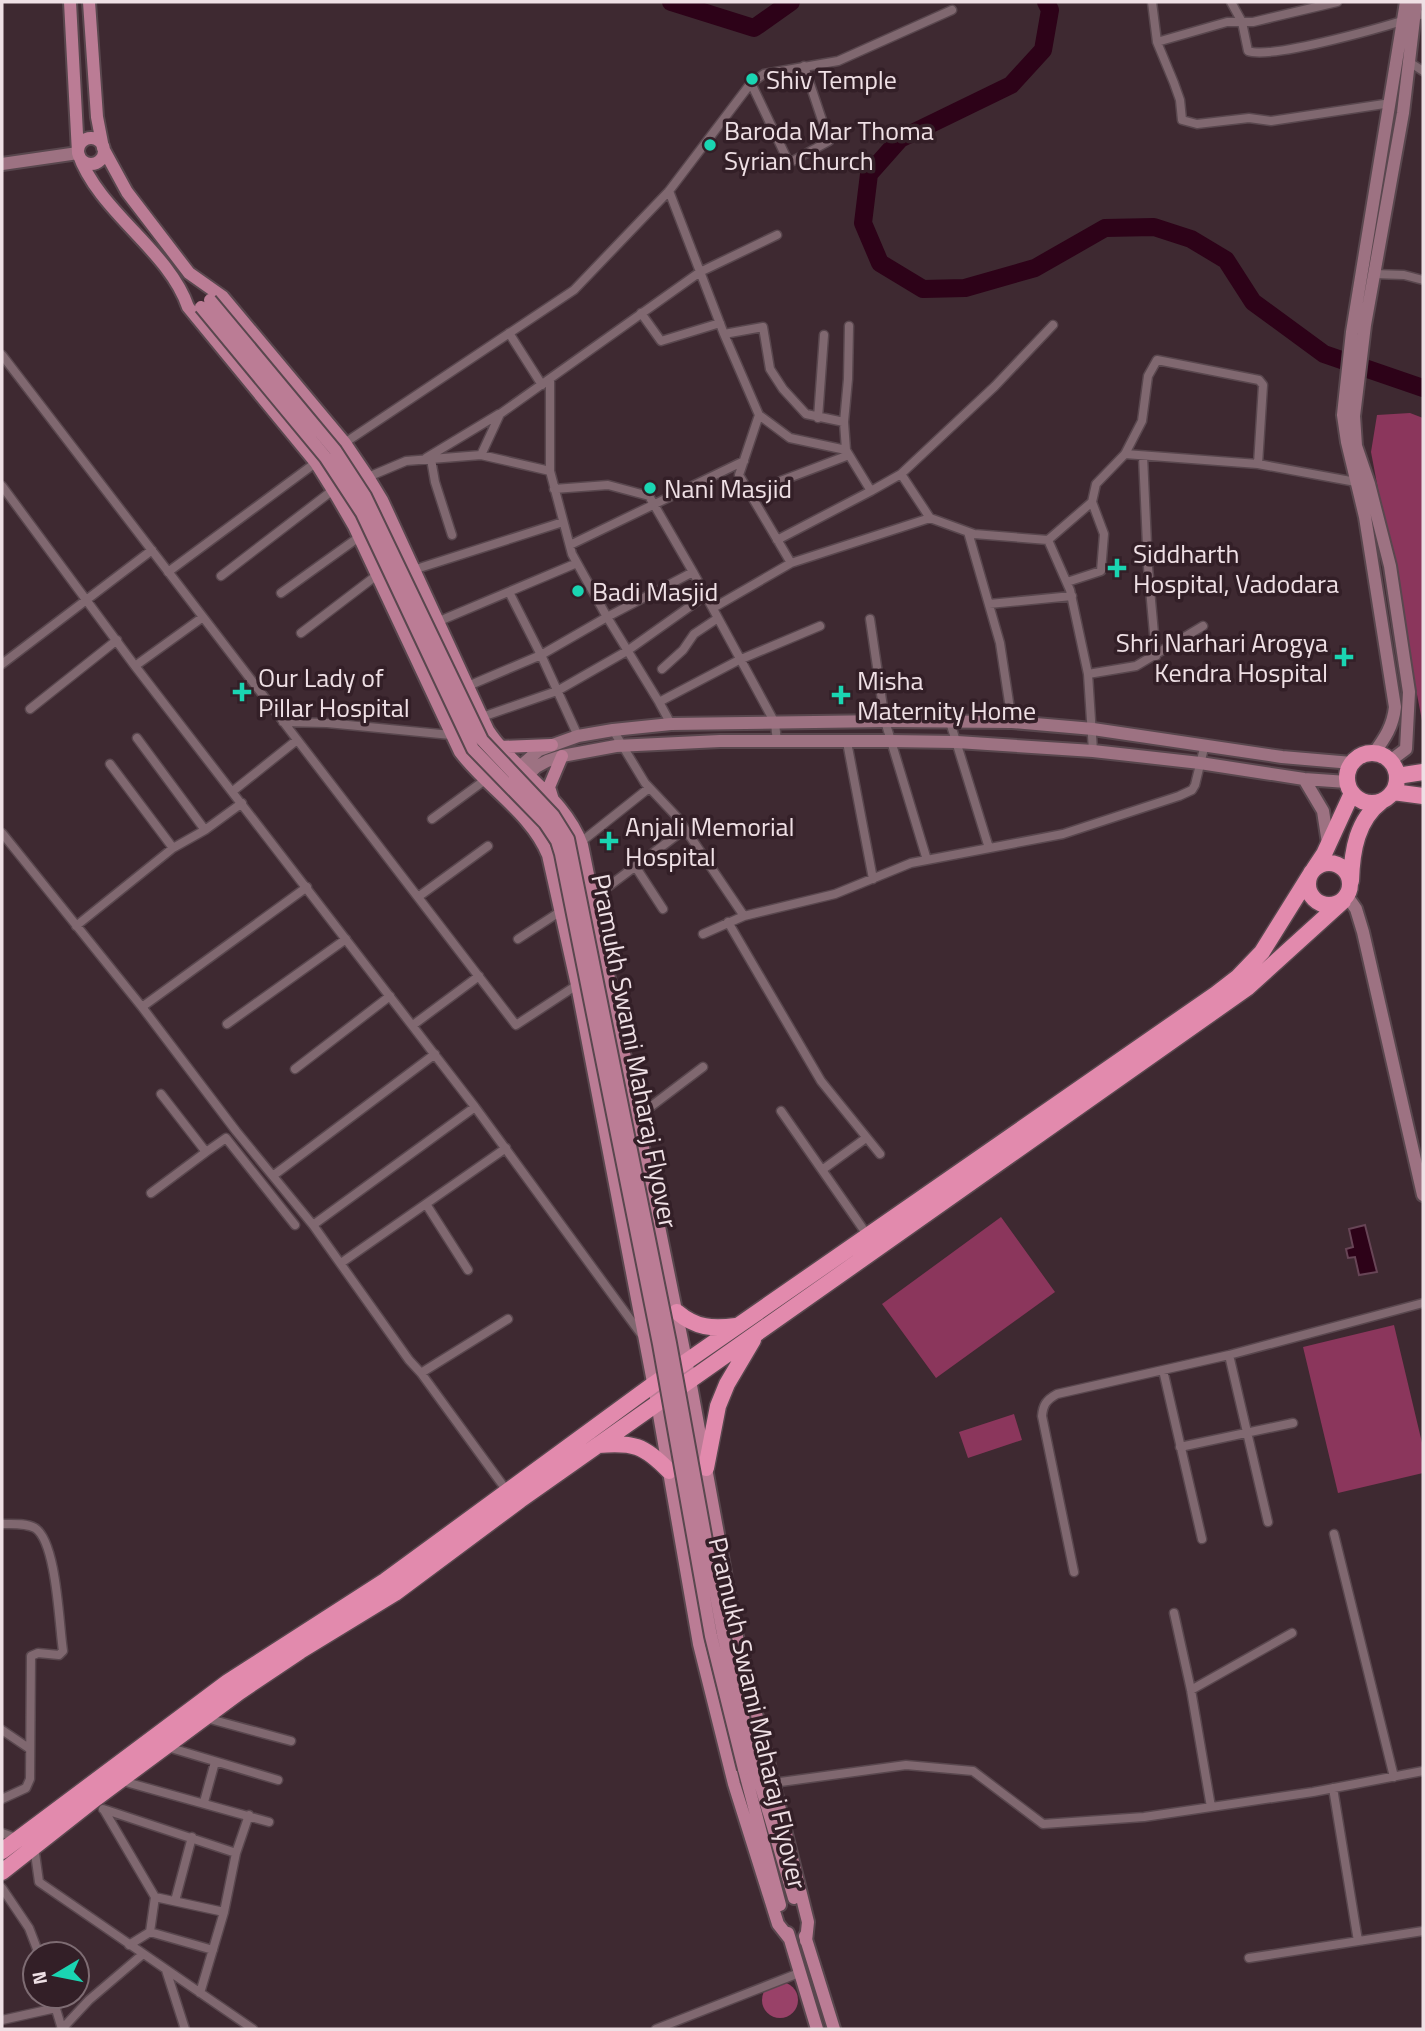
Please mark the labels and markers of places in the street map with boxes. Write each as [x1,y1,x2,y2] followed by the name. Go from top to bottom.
[766,60,897,99] place label: Shiv Temple
[744,71,760,87] marker: Shiv Temple
[724,111,934,180] place label: Baroda Mar Thoma Syrian Church
[702,137,718,153] marker: Baroda Mar Thoma Syrian Church
[664,469,792,508] place label: Nani Masjid
[642,480,658,496] marker: Nani Masjid
[1133,534,1339,603] place label: Siddharth Hospital, Vadodara
[1107,558,1127,578] marker: Siddharth Hospital, Vadodara
[592,572,718,611] place label: Badi Masjid
[570,583,586,599] marker: Badi Masjid
[1116,623,1328,692] place label: Shri Narhari Arogya Kendra Hospital
[1334,647,1354,667] marker: Shri Narhari Arogya Kendra Hospital
[258,658,410,727] place label: Our Lady of Pillar Hospital
[857,661,1036,730] place label: Misha Maternity Home
[232,682,252,702] marker: Our Lady of Pillar Hospital
[831,685,851,705] marker: Misha Maternity Home
[625,807,795,876] place label: Anjali Memorial Hospital
[599,831,619,851] marker: Anjali Memorial Hospital

